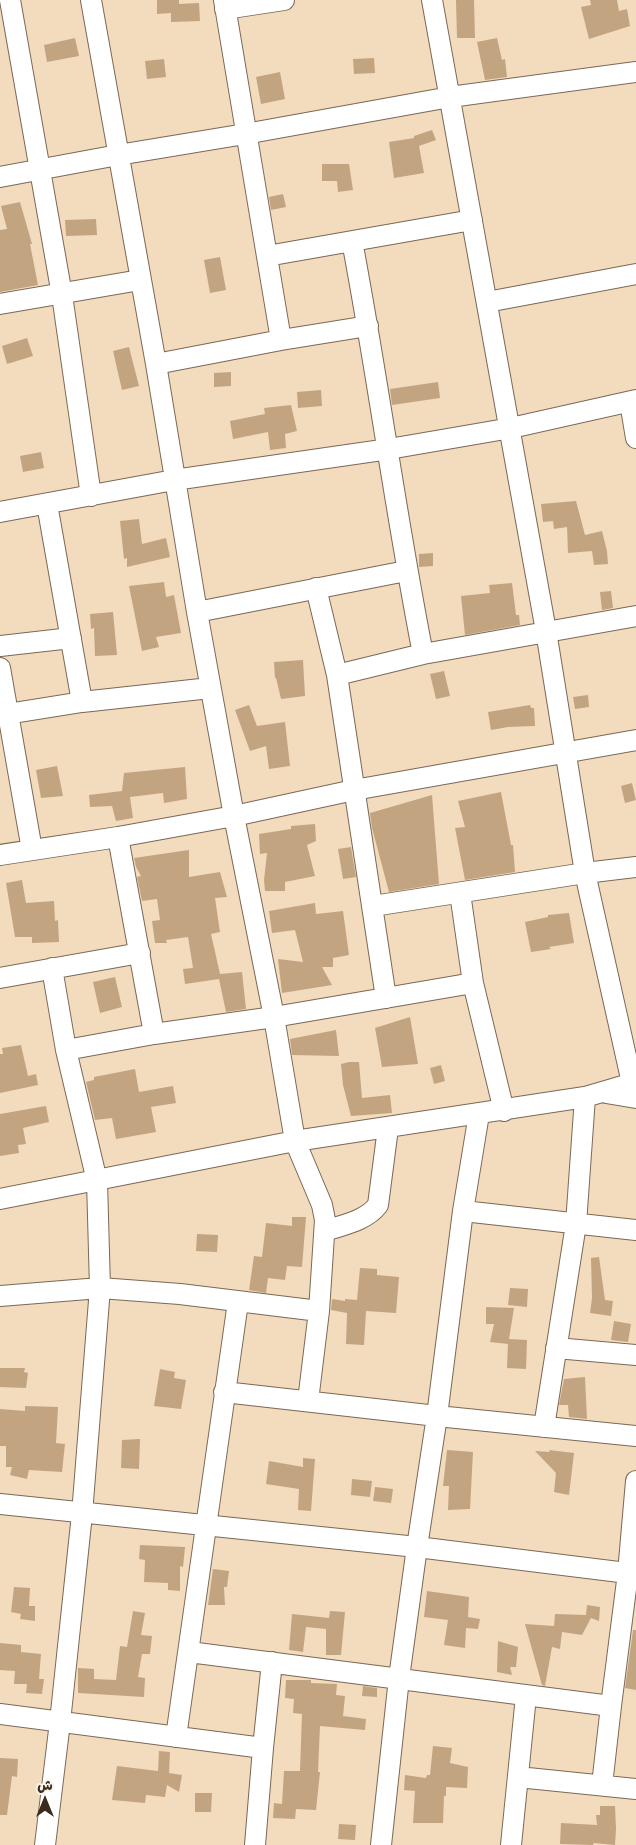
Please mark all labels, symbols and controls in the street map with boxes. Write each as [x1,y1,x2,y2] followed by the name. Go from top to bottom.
[20,1775,70,1825] north arrow
[37,1776,53,1794] text: ش

